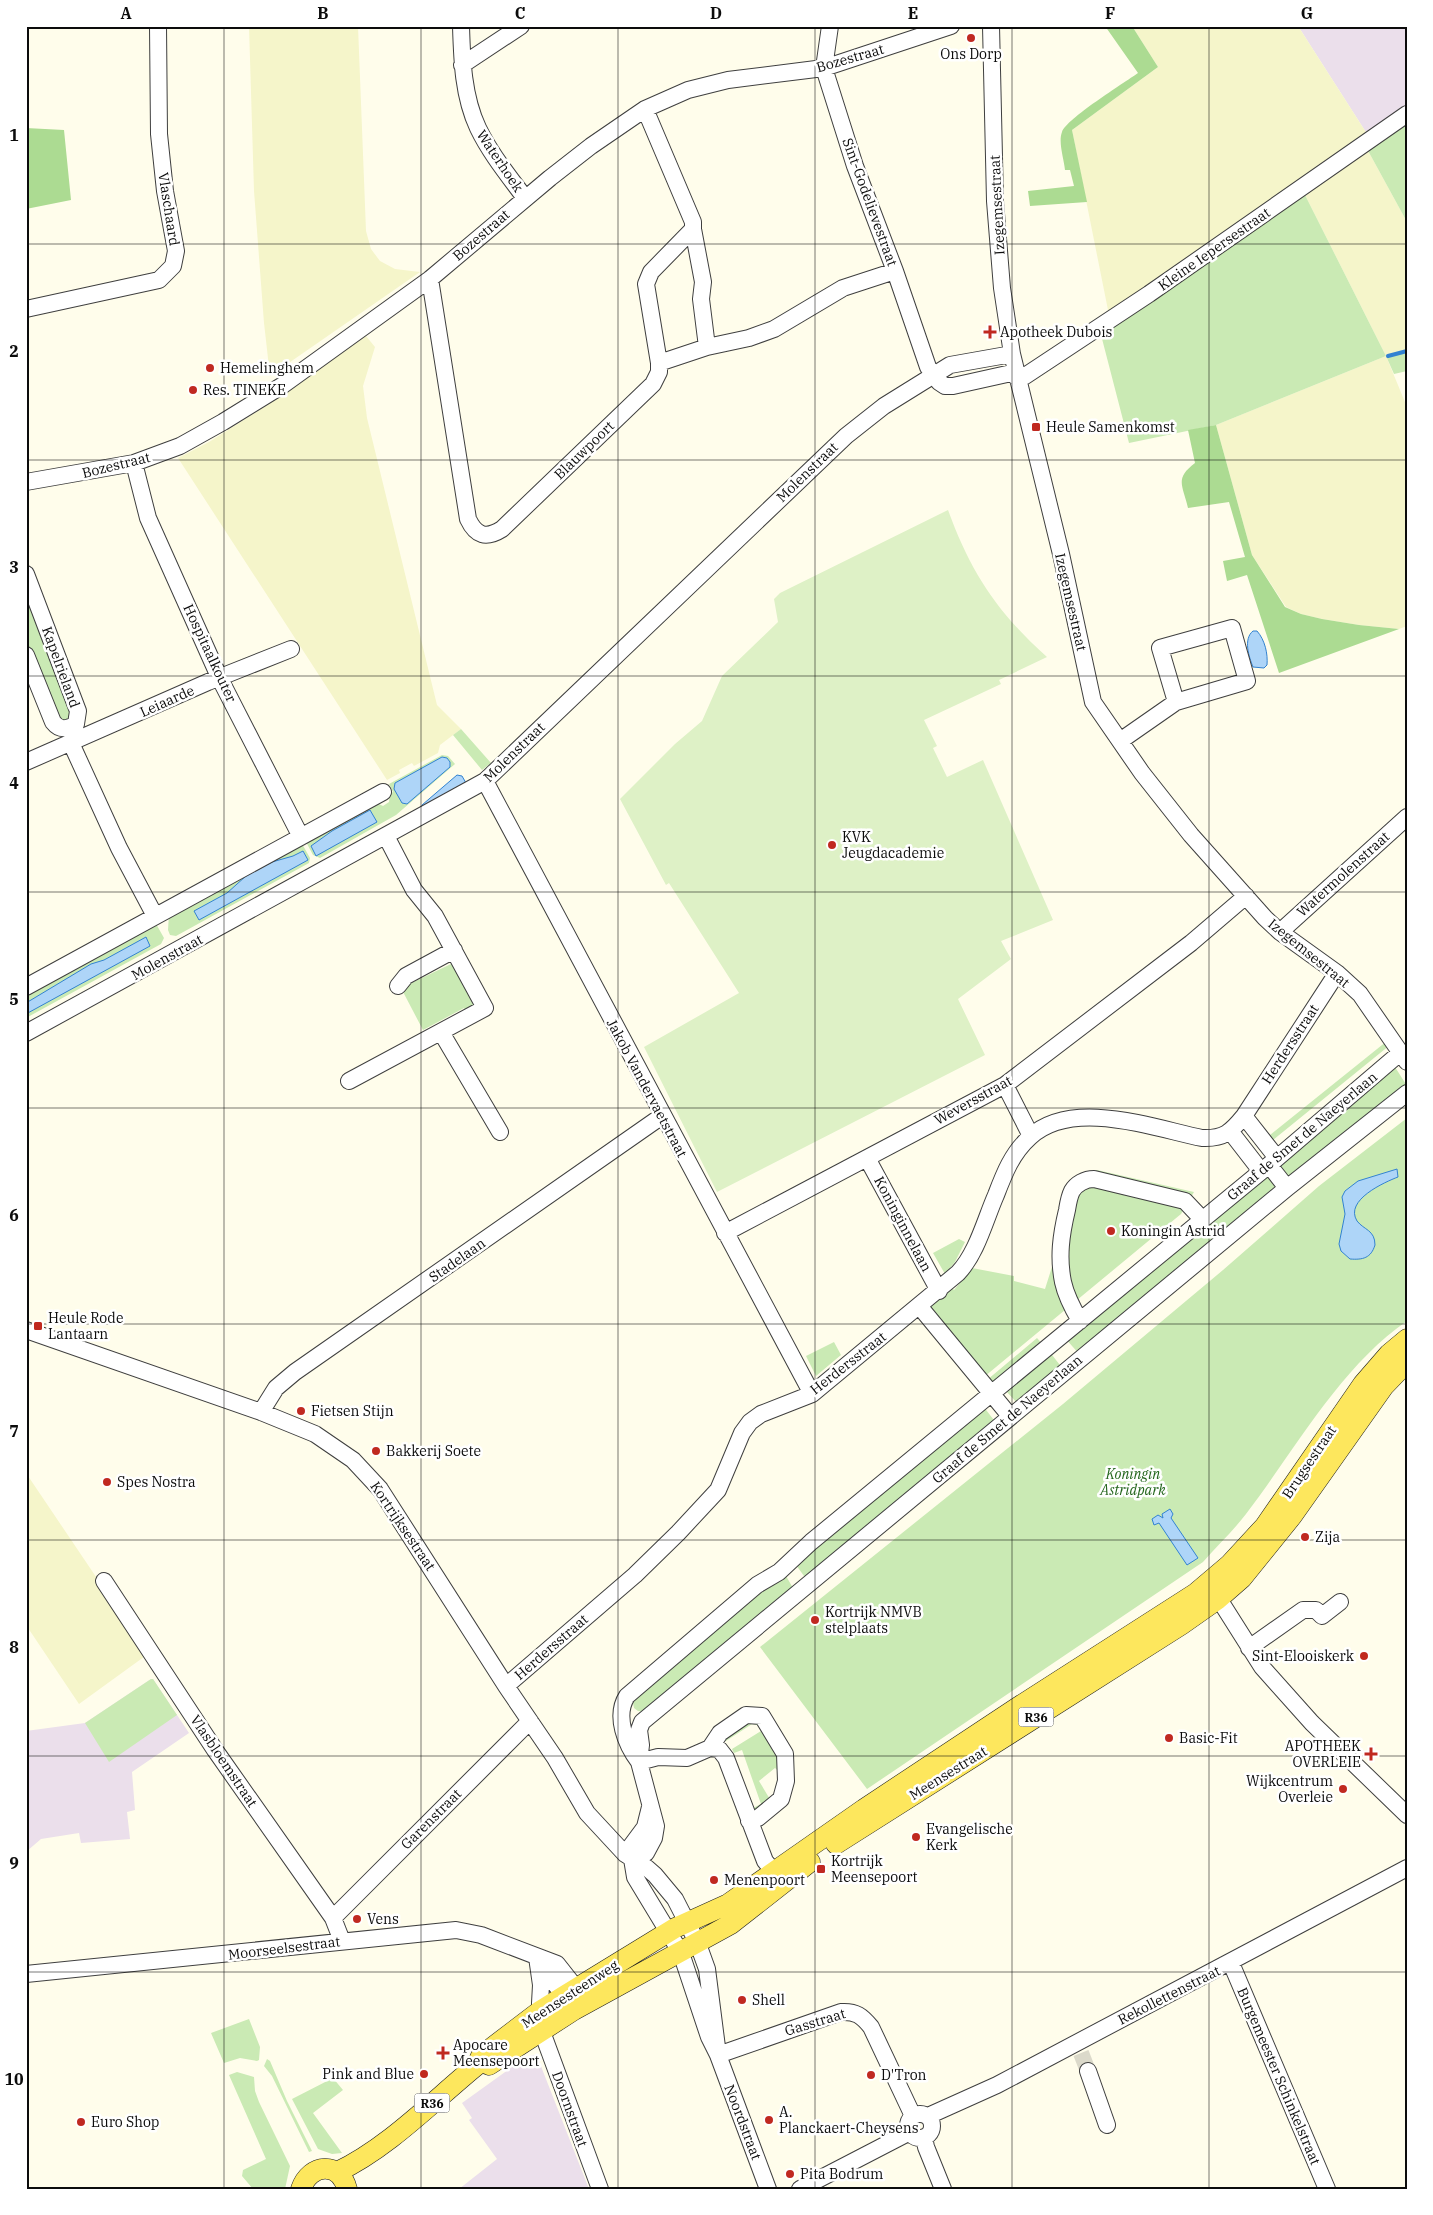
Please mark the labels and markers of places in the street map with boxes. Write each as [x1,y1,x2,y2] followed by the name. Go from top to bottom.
[965,32,977,44] marker: Ons Dorp
[940,45,1002,63] place label: Ons Dorp
[1000,323,1113,341] place label: Apotheek Dubois
[984,326,996,338] marker: Apotheek Dubois
[220,359,314,377] place label: Hemelinghem
[204,362,216,374] marker: Hemelinghem
[203,381,286,399] place label: Res. TINEKE
[187,384,199,396] marker: Res. TINEKE
[1046,418,1175,436] place label: Heule Samenkomst
[1030,421,1042,433] marker: Heule Samenkomst
[842,828,944,862] place label: KVK Jeugdacademie
[826,839,838,851] marker: KVK Jeugdacademie
[1121,1222,1226,1240] place label: Koningin Astrid
[1105,1225,1117,1237] marker: Koningin Astrid
[48,1309,123,1343] place label: Heule Rode Lantaarn
[32,1320,44,1332] marker: Heule Rode Lantaarn
[311,1402,394,1420] place label: Fietsen Stijn
[295,1405,307,1417] marker: Fietsen Stijn
[386,1442,481,1460] place label: Bakkerij Soete
[370,1445,382,1457] marker: Bakkerij Soete
[117,1473,196,1491] place label: Spes Nostra
[101,1476,113,1488] marker: Spes Nostra
[1315,1528,1341,1546] place label: Zija
[1299,1531,1311,1543] marker: Zija
[825,1603,922,1637] place label: Kortrijk NMVB stelplaats
[809,1614,821,1626] marker: Kortrijk NMVB stelplaats
[1252,1647,1355,1665] place label: Sint-Elooiskerk
[1358,1650,1370,1662] marker: Sint-Elooiskerk
[1179,1729,1238,1747] place label: Basic-Fit
[1163,1732,1175,1744] marker: Basic-Fit
[1285,1737,1361,1771] place label: APOTHEEK OVERLEIE
[1365,1748,1377,1760] marker: APOTHEEK OVERLEIE
[1246,1772,1333,1806] place label: Wijkcentrum Overleie
[1337,1783,1349,1795] marker: Wijkcentrum Overleie
[926,1820,1013,1854] place label: Evangelische Kerk
[910,1831,922,1843] marker: Evangelische Kerk
[831,1852,917,1886] place label: Kortrijk Meensepoort
[815,1863,827,1875] marker: Kortrijk Meensepoort
[724,1871,805,1889] place label: Menenpoort
[708,1874,720,1886] marker: Menenpoort
[367,1910,399,1928] place label: Vens
[351,1913,363,1925] marker: Vens
[752,1991,785,2009] place label: Shell
[736,1994,748,2006] marker: Shell
[453,2036,539,2070] place label: Apocare Meensepoort
[437,2047,449,2059] marker: Apocare Meensepoort
[322,2065,414,2083] place label: Pink and Blue
[881,2066,927,2084] place label: D'Tron
[418,2068,430,2080] marker: Pink and Blue
[865,2069,877,2081] marker: D'Tron
[779,2103,919,2137] place label: A. Planckaert-Cheysens
[91,2113,159,2131] place label: Euro Shop
[763,2114,775,2126] marker: A. Planckaert-Cheysens
[75,2116,87,2128] marker: Euro Shop
[800,2165,883,2183] place label: Pita Bodrum
[784,2168,796,2180] marker: Pita Bodrum

